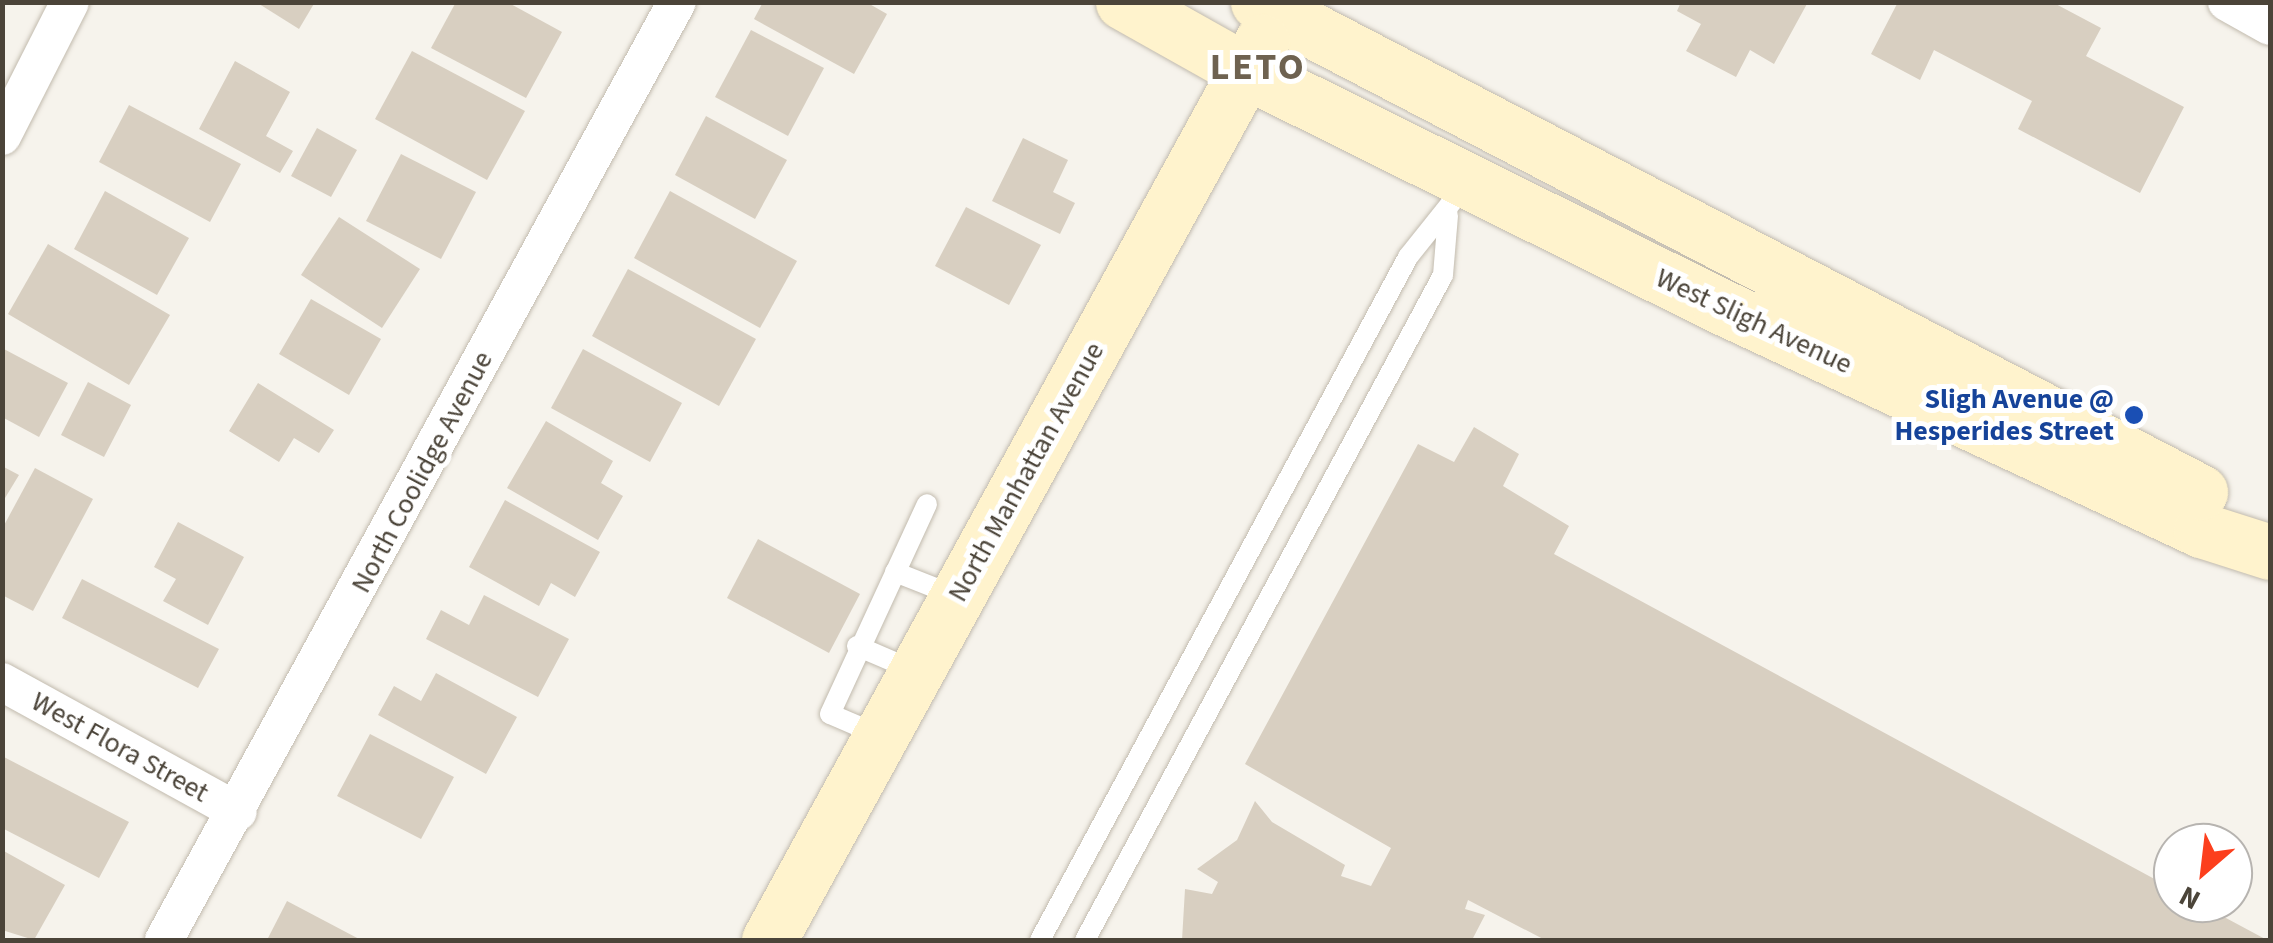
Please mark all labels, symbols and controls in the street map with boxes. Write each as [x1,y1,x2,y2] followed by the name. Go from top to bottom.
[1210,45,1306,91] district label: LETO
[1651,261,1857,381] street label: West Sligh Avenue
[941,337,1111,607] street label: North Manhattan Avenue
[344,345,500,599] street label: North Coolidge Avenue
[1894,382,2114,448] place label: Sligh Avenue @ Hesperides Street
[2123,404,2145,426] marker: Sligh Avenue @ Hesperides Street
[26,685,214,809] street label: West Flora Street
[2153,823,2253,923] north arrow
[2172,876,2207,920] text: N

